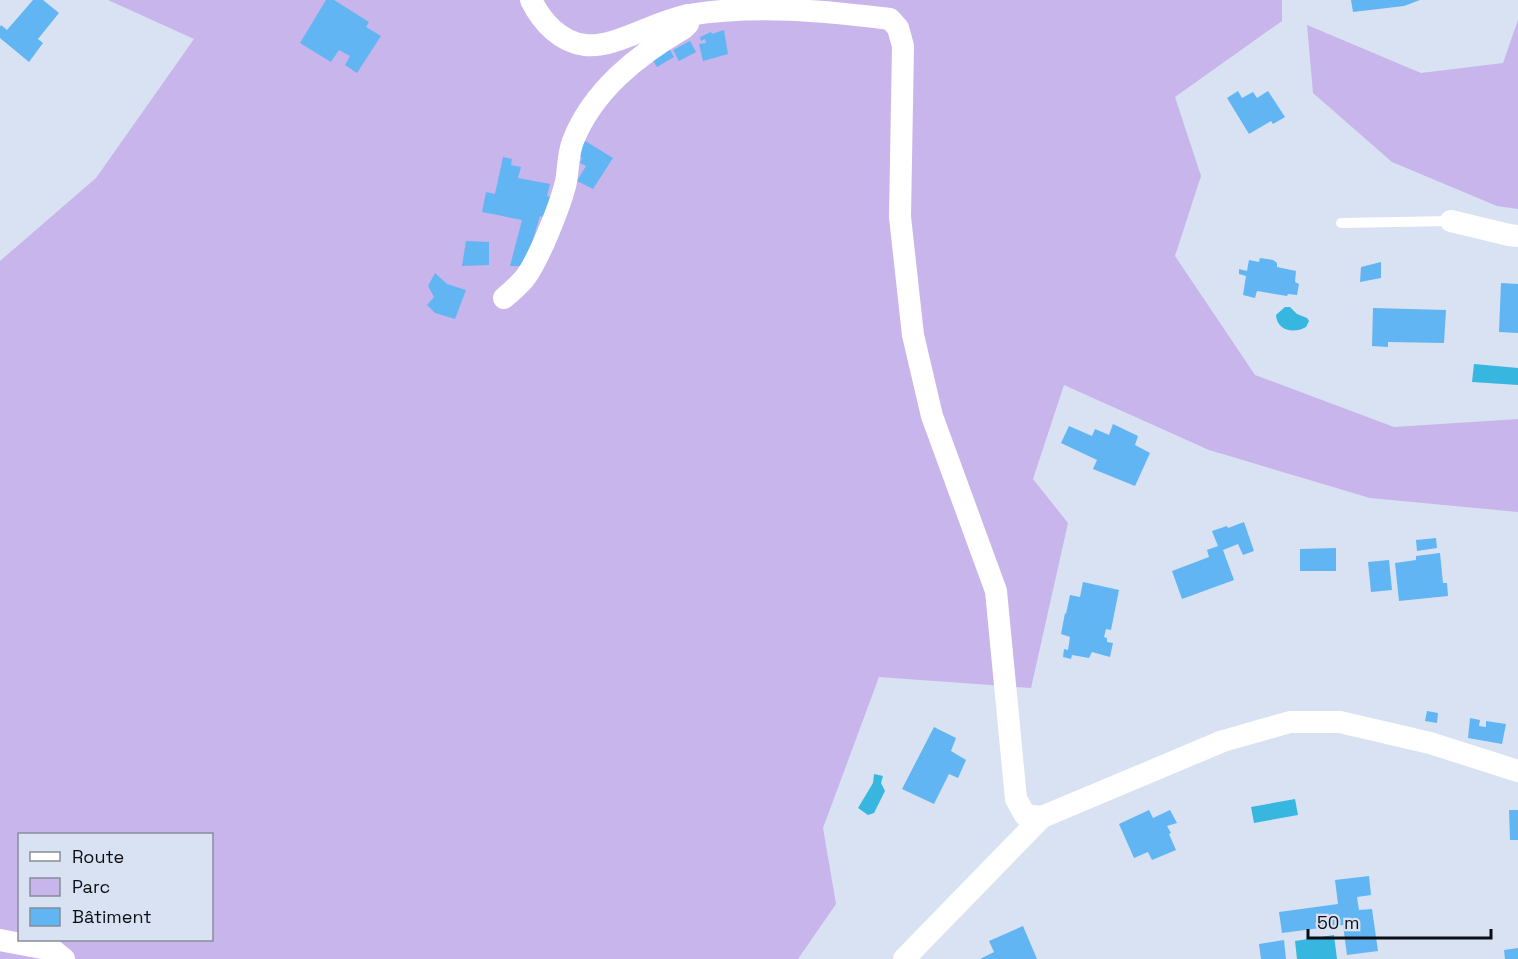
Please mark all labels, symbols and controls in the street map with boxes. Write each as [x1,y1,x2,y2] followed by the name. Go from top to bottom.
[18,833,213,941] legend
[72,845,124,868] text: Route
[72,875,110,898] text: Parc
[1308,902,1491,940] scale bar
[72,905,152,928] text: Bâtiment
[1317,911,1359,934] text: 50 m

